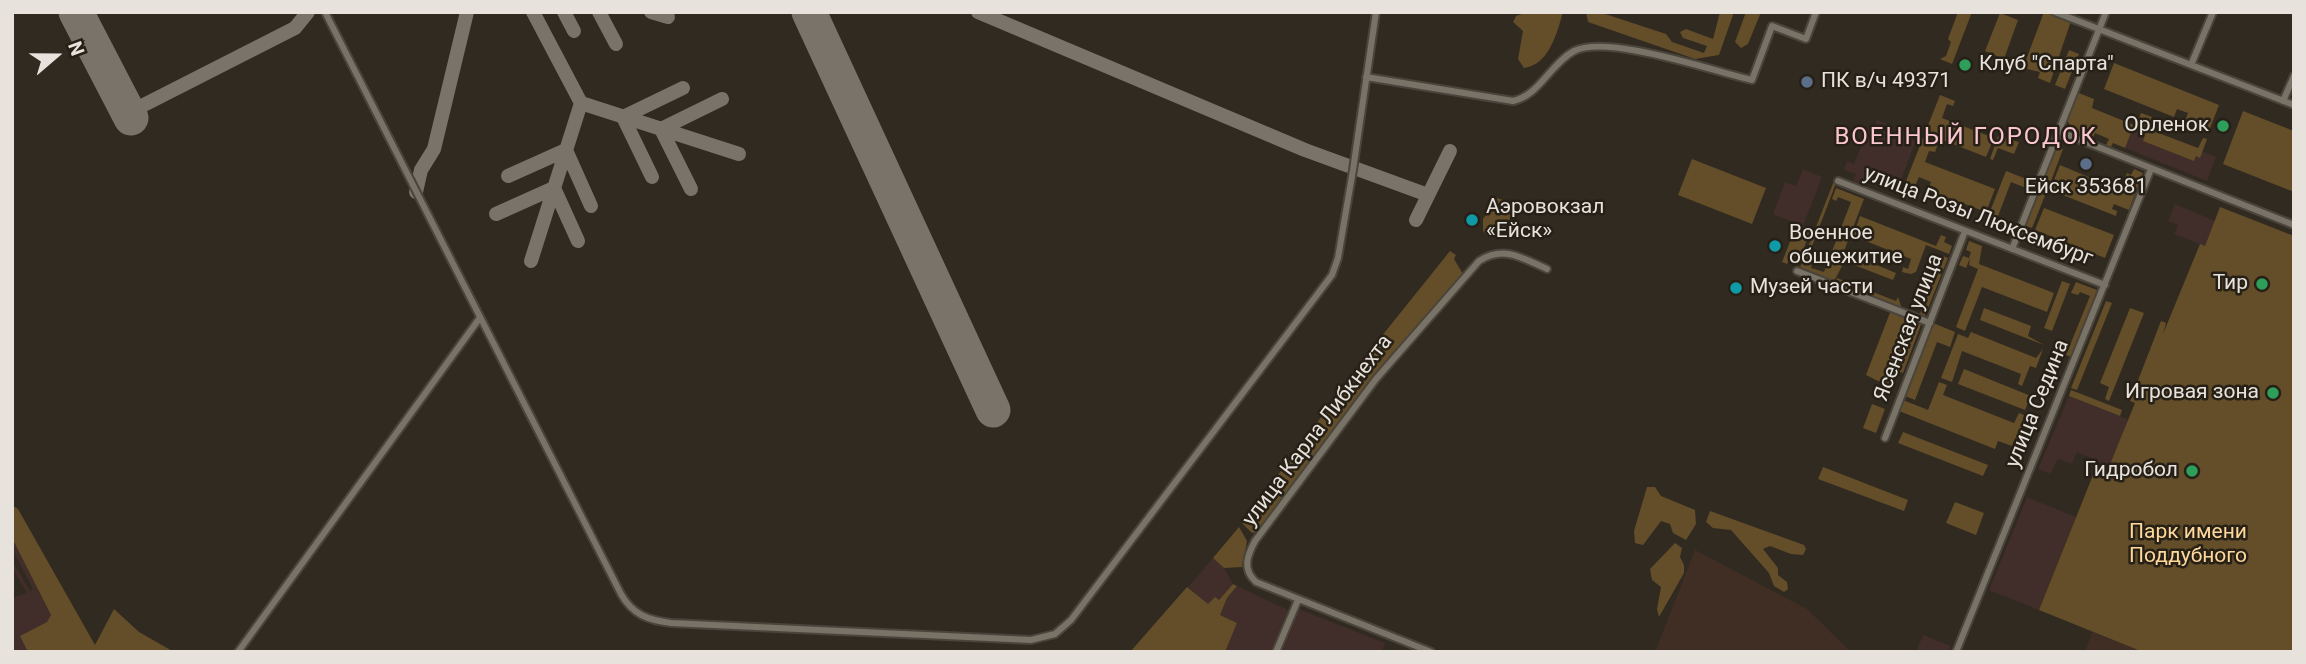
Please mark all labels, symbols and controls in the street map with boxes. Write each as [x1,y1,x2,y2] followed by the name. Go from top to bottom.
[21,21,91,91] north arrow
[63,38,89,59] text: N
[1979,52,2114,78] place label: Клуб "Спарта"
[1957,57,1973,73] marker: Клуб "Спарта"
[1821,69,1951,95] place label: ПК в/ч 49371
[1799,74,1815,90] marker: ПК в/ч 49371
[2124,113,2209,139] place label: Орленок
[2215,118,2231,134] marker: Орленок
[1836,124,2096,152] district label: ВОЕННЫЙ ГОРОДОК
[2078,156,2094,172] marker: Ейск 353681
[1860,162,2096,272] street label: улица Розы Люксембург
[2025,175,2147,201] place label: Ейск 353681
[1486,195,1604,245] place label: Аэровокзал «Ейск»
[1464,212,1480,228] marker: Аэровокзал «Ейск»
[1789,221,1903,271] place label: Военное общежитие
[1767,238,1783,254] marker: Военное общежитие
[1869,251,1949,405] street label: Ясенская улица
[2213,271,2248,297] place label: Тир
[1750,275,1873,301] place label: Музей части
[2254,276,2270,292] marker: Тир
[1728,280,1744,296] marker: Музей части
[1238,330,1398,532] street label: улица Карла Либкнехта
[2001,336,2075,472] street label: улица Седина
[2125,380,2259,406] place label: Игровая зона
[2265,385,2281,401] marker: Игровая зона
[2084,458,2178,484] place label: Гидробол
[2184,463,2200,479] marker: Гидробол
[2129,520,2247,570] park label: Парк имени Поддубного

